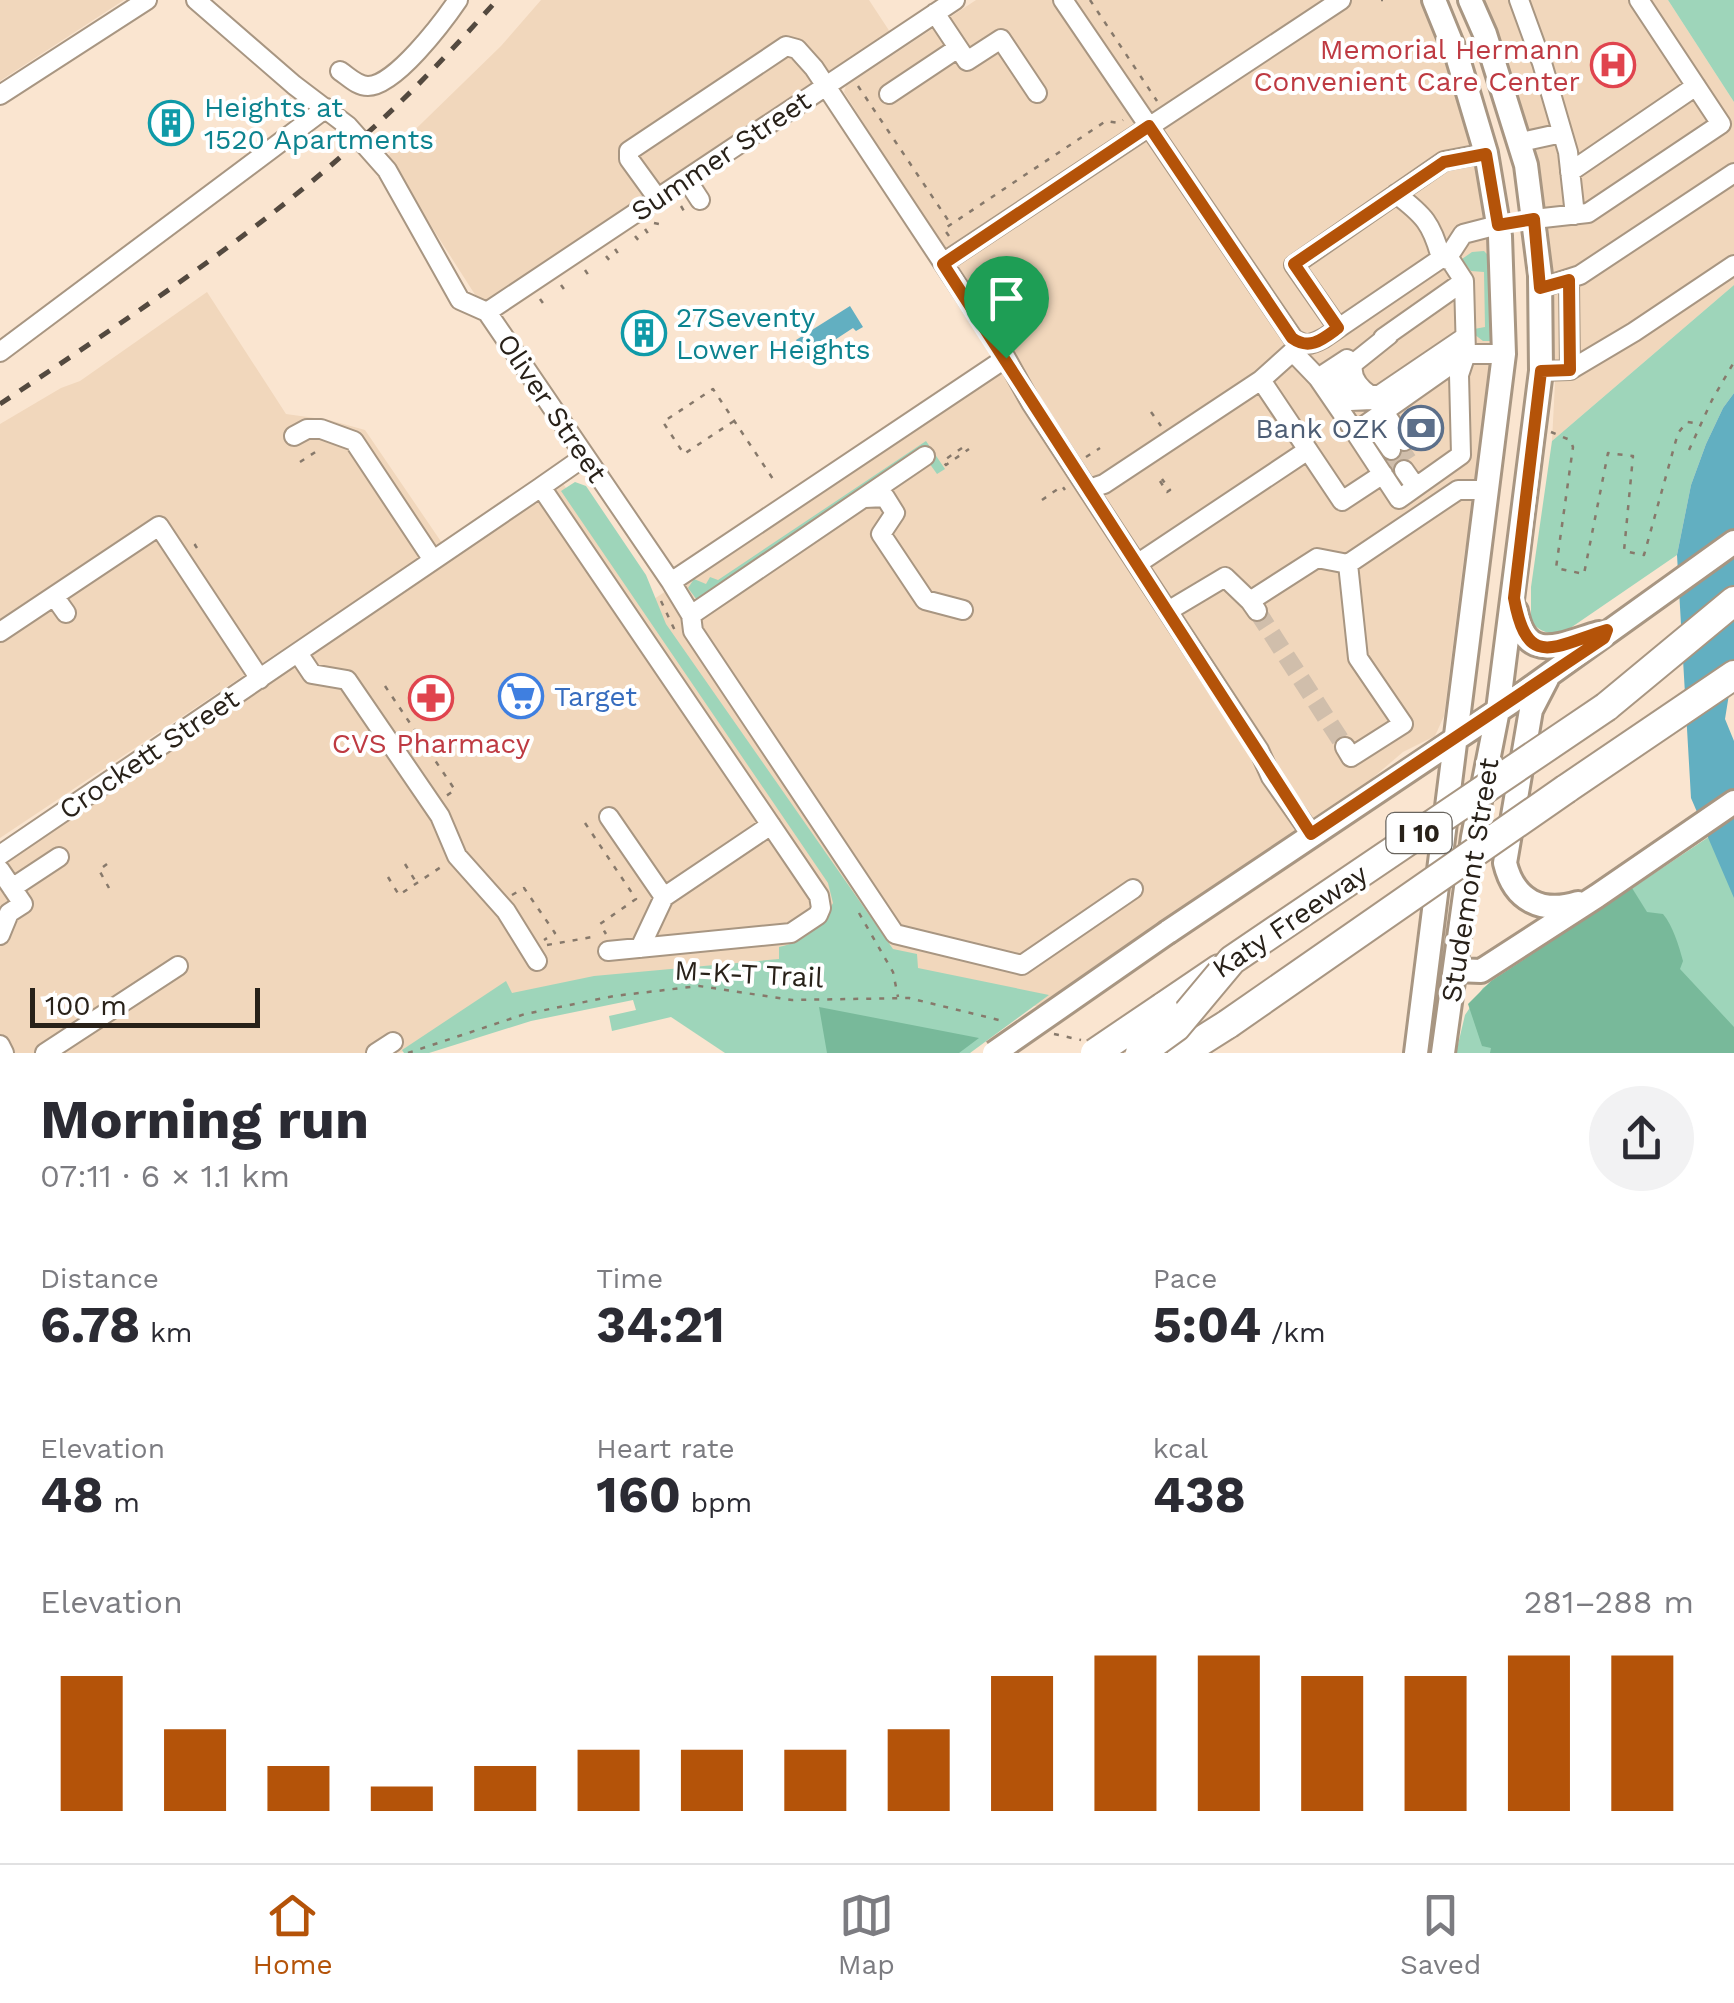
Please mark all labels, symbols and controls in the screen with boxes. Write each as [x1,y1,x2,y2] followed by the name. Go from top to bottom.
[1253,33,1580,98] place label: Memorial Hermann Convenient Care Center
[1590,42,1636,88] hospital icon: Memorial Hermann Convenient Care Center
[625,84,817,228] street label: Summer Street
[204,91,434,156] place label: Heights at 1520 Apartments
[148,100,194,146] building icon: Heights at 1520 Apartments
[964,256,1049,359] pin
[979,271,1034,326] icon: arrive
[676,301,871,366] place label: 27Seventy Lower Heights
[621,310,667,356] building icon: 27Seventy Lower Heights
[490,327,614,489] street label: Oliver Street
[1398,405,1444,451] bank icon: Bank OZK
[1255,412,1388,445] place label: Bank OZK
[498,673,544,719] supermarket icon: Target
[408,675,454,721] pharmacy icon: CVS Pharmacy
[554,680,637,713] place label: Target
[53,682,245,826] street label: Crockett Street
[332,727,531,760] place label: CVS Pharmacy
[1434,755,1506,1004] street label: Studemont Street
[1386,813,1452,853] road number: I 10
[1206,857,1374,985] street label: Katy Freeway
[674,954,825,994] street label: M-K-T Trail
[30,983,260,1028] scale bar
[45,989,127,1022] text: 100 m
[1589,1086,1694,1191] button: share
[40,1087,369,1151] text: Morning run
[40,1157,290,1195] text: 07:11 · 6 × 1.1 km
[40,1262,159,1295] text: Distance
[596,1262,663,1295] text: Time
[1153,1262,1217,1295] text: Pace
[40,1295,140,1354] text: 6.78
[596,1295,725,1354] text: 34:21
[1153,1295,1261,1354] text: 5:04
[140,1316,193,1349] text: km
[1261,1316,1326,1349] text: /km
[40,1432,165,1465] text: Elevation
[596,1432,735,1465] text: Heart rate
[1153,1432,1208,1465] text: kcal
[40,1465,104,1524] text: 48
[596,1465,681,1524] text: 160
[1153,1465,1246,1524] text: 438
[104,1486,140,1519] text: m
[681,1486,752,1519] text: bpm
[40,1583,183,1621] text: Elevation
[1524,1583,1694,1621] text: 281–288 m
[253,1888,333,1981] tab: Home
[838,1888,895,1981] tab: Map
[1400,1888,1481,1981] tab: Saved

